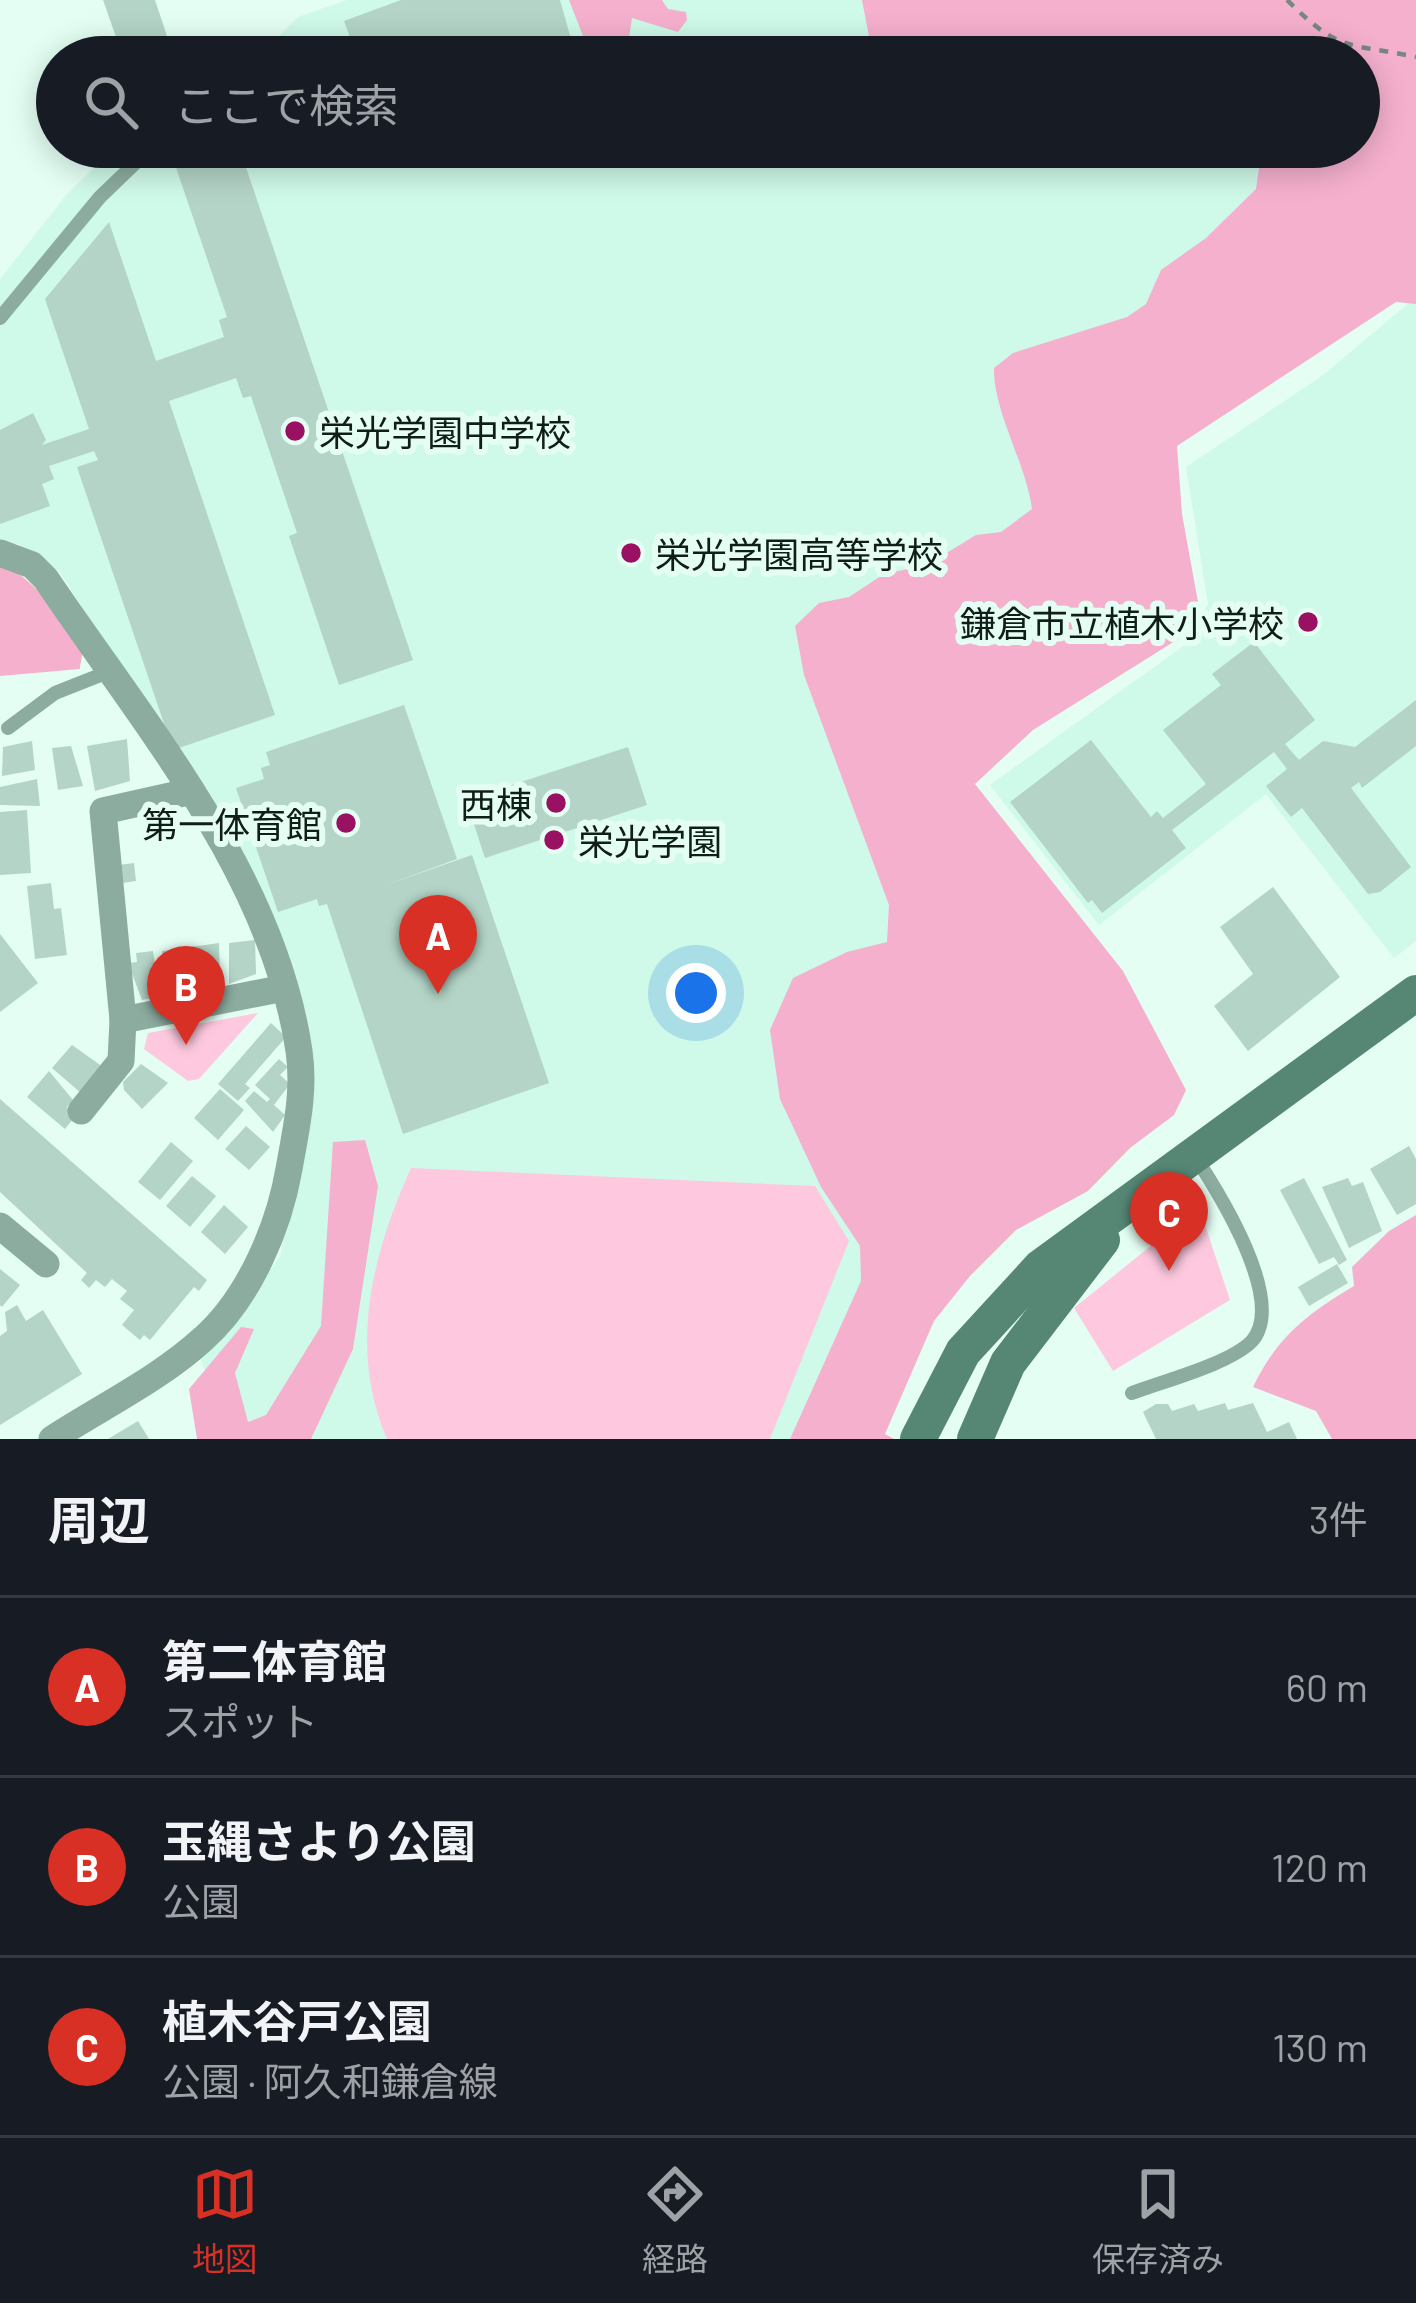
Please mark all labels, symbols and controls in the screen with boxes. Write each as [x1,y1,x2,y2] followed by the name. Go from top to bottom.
[36,36,1380,168] search box
[78,69,144,135] icon: search
[174,77,399,131] text: ここで検索
[319,410,571,453] place label: 栄光学園中学校
[282,418,308,444] marker: 栄光学園中学校
[655,532,943,575] place label: 栄光学園高等学校
[618,540,644,566] marker: 栄光学園高等学校
[960,601,1284,644] place label: 鎌倉市立植木小学校
[1295,609,1321,635] marker: 鎌倉市立植木小学校
[460,782,532,825] place label: 西棟
[543,790,569,816] marker: 西棟
[142,802,322,845] place label: 第一体育館
[333,810,359,836] marker: 第一体育館
[578,819,722,862] place label: 栄光学園
[541,827,567,853] marker: 栄光学園
[399,895,477,994] pin: A
[147,946,225,1045] pin: B
[666,963,726,1023] your location
[1130,1172,1208,1271] pin: C
[48,1488,150,1549] text: 周辺
[1309,1495,1368,1542] text: 3件
[162,1633,387,1687] text: 第二体育館
[74,1663,100,1710] text: A
[1286,1663,1368,1710] text: 60 m
[162,1697,318,1744] text: スポット
[162,1813,476,1867] text: 玉縄さより公園
[75,1843,99,1890] text: B
[1271,1843,1368,1890] text: 120 m
[162,1877,240,1924] text: 公園
[162,1993,432,2047] text: 植木谷戸公園
[75,2023,99,2070] text: C
[1272,2023,1368,2070] text: 130 m
[162,2057,498,2104] text: 公園 · 阿久和鎌倉線
[192,2161,258,2281] tab: 地図
[642,2161,708,2281] tab: 経路
[1092,2161,1224,2281] tab: 保存済み

